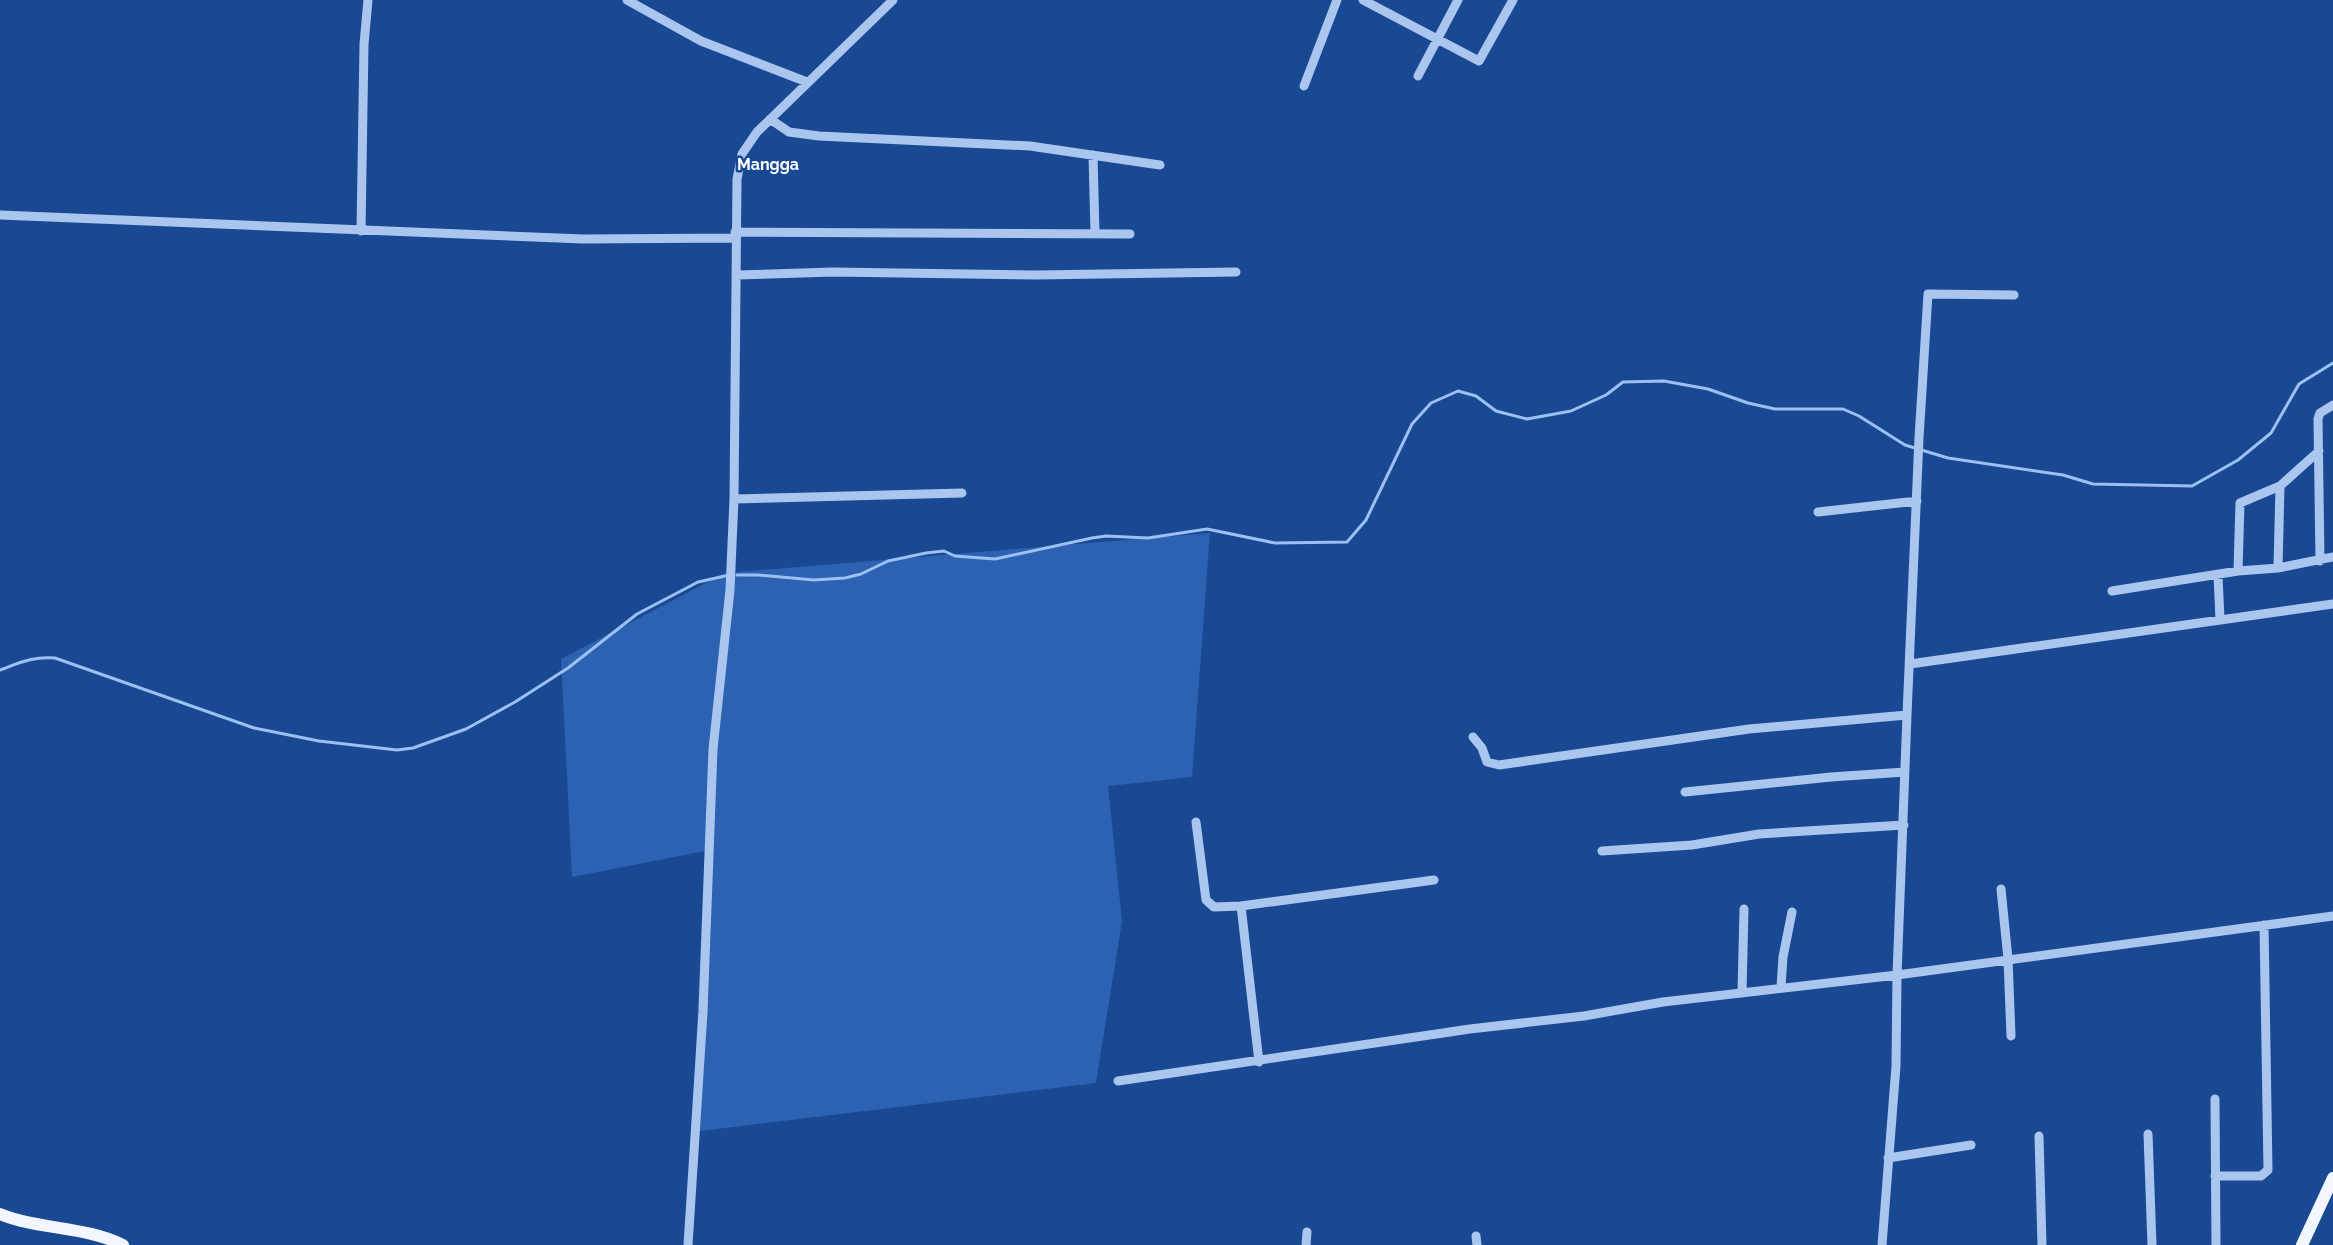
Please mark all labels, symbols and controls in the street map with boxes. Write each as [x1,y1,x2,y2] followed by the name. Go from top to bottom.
[737,155,799,174] district label: Mangga

